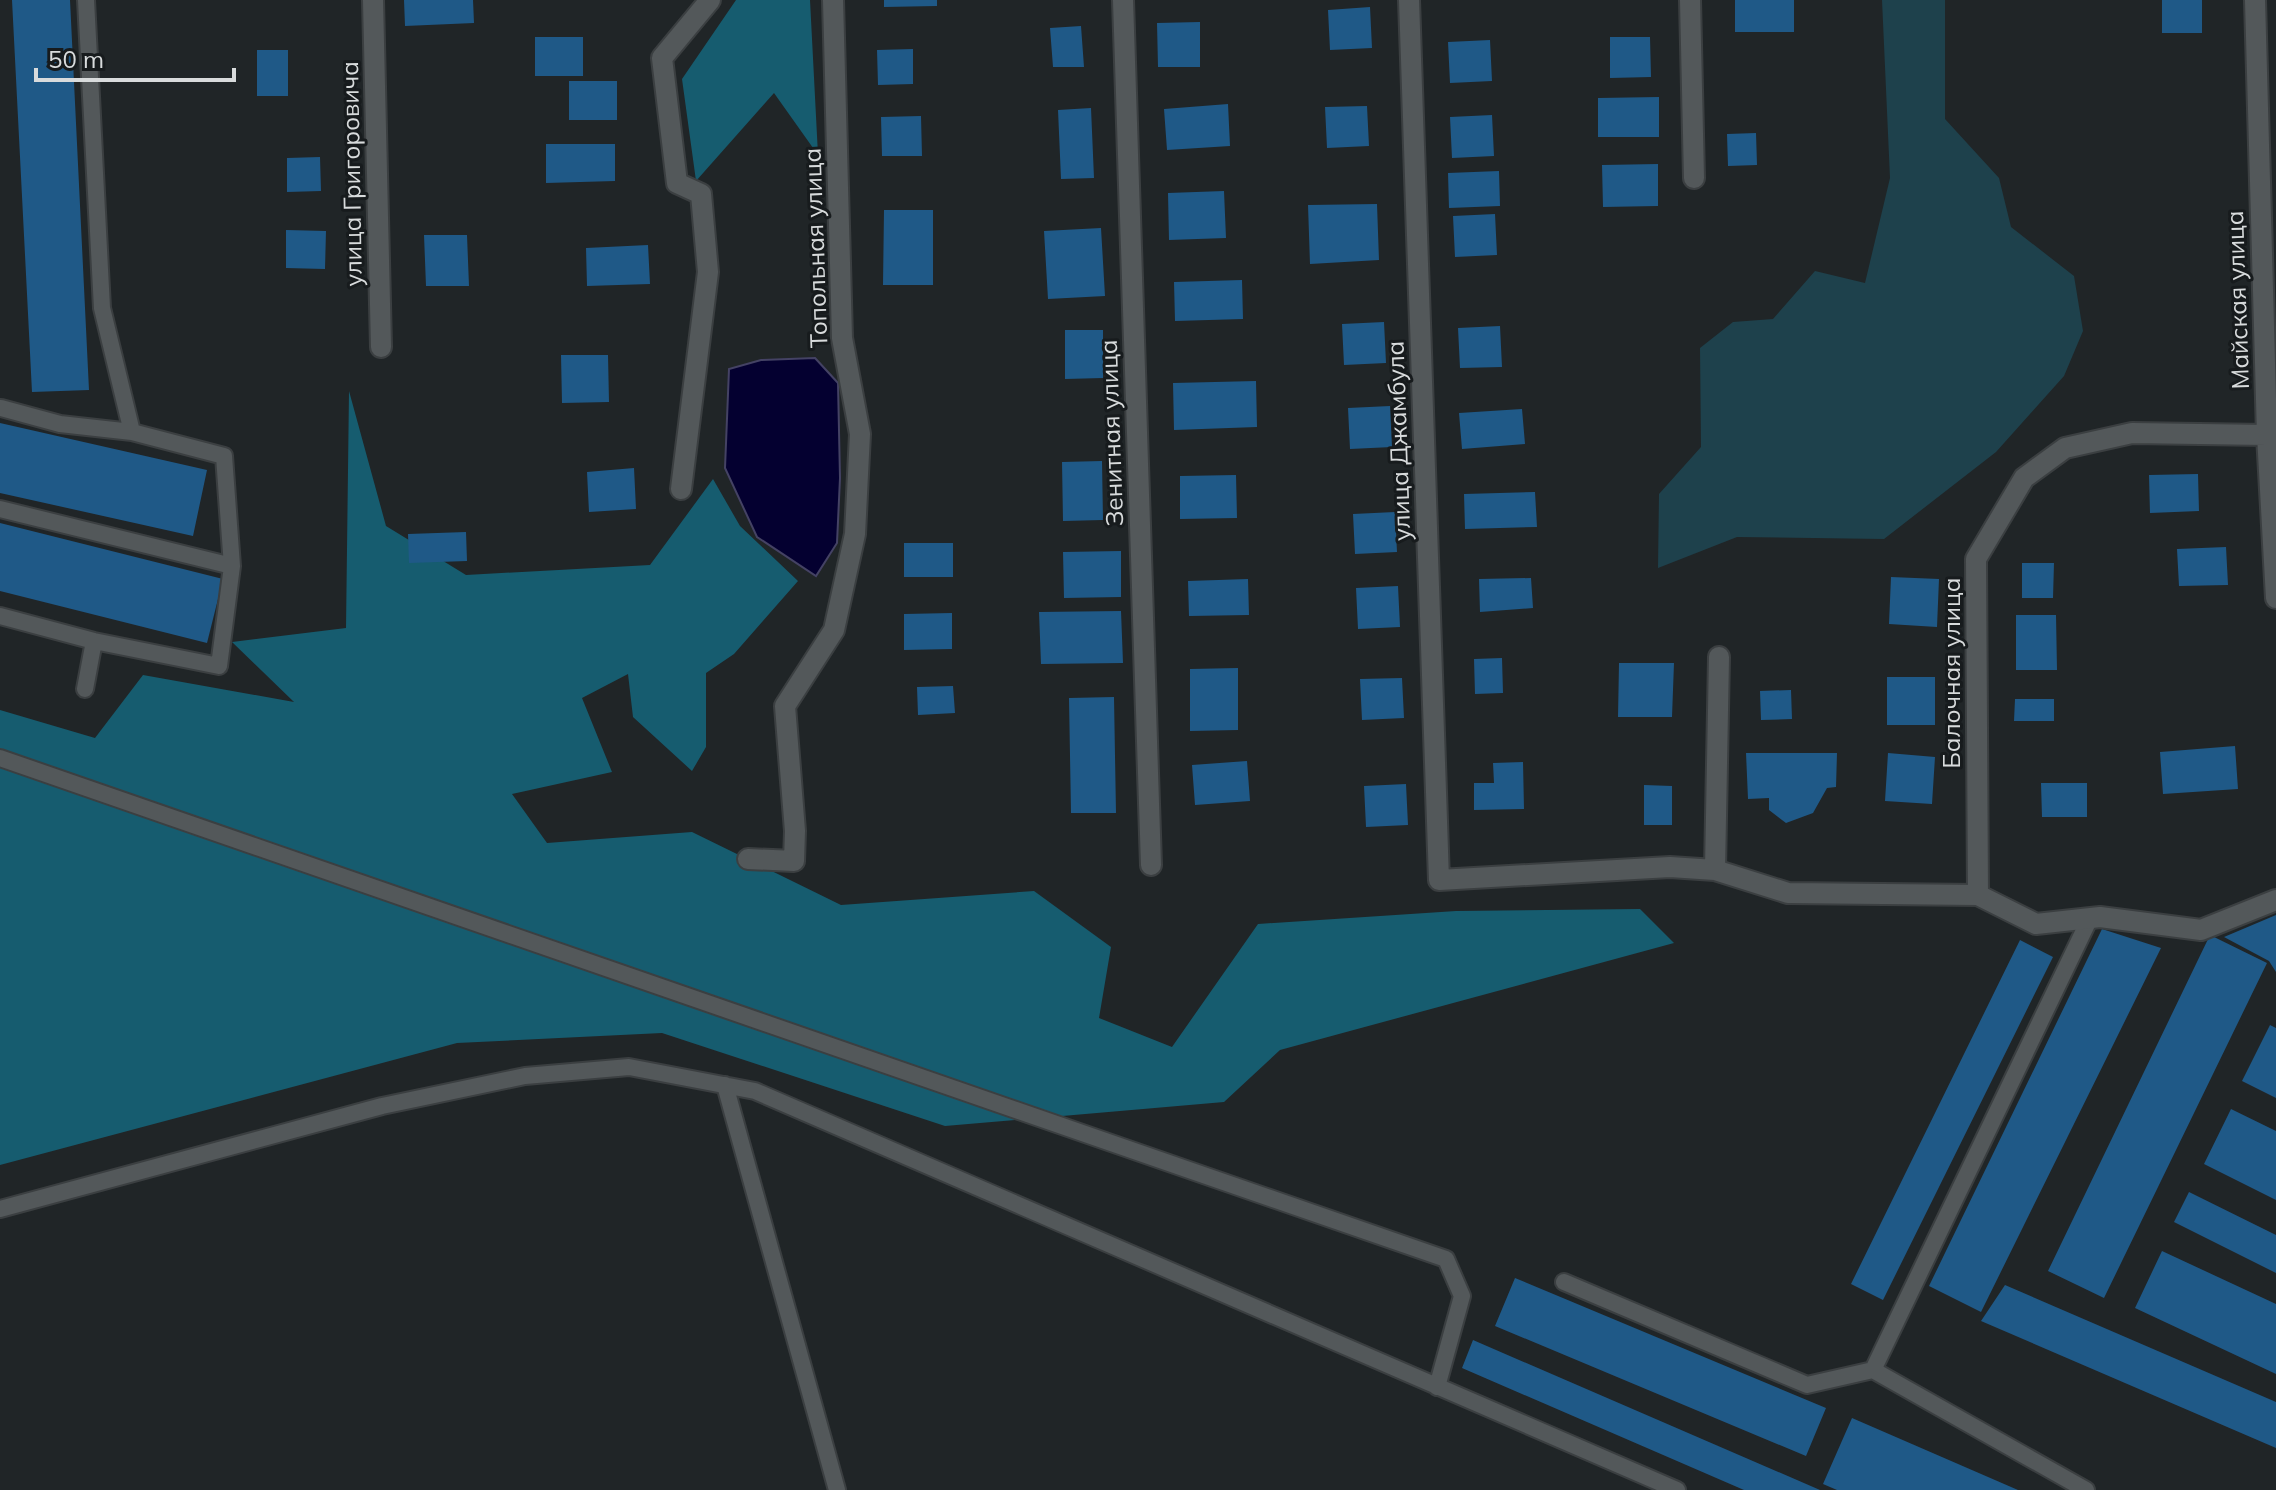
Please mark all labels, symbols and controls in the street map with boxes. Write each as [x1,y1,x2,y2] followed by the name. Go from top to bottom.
[36,32,234,82] scale bar
[48,44,104,74] text: 50 m
[334,61,368,287] street label: улица Григоровича
[797,147,833,349] street label: Топольная улица
[2219,210,2255,390] street label: Майская улица
[1093,339,1129,527] street label: Зенитная улица
[1380,340,1416,542] street label: улица Джамбула
[1936,578,1966,768] street label: Балочная улица

